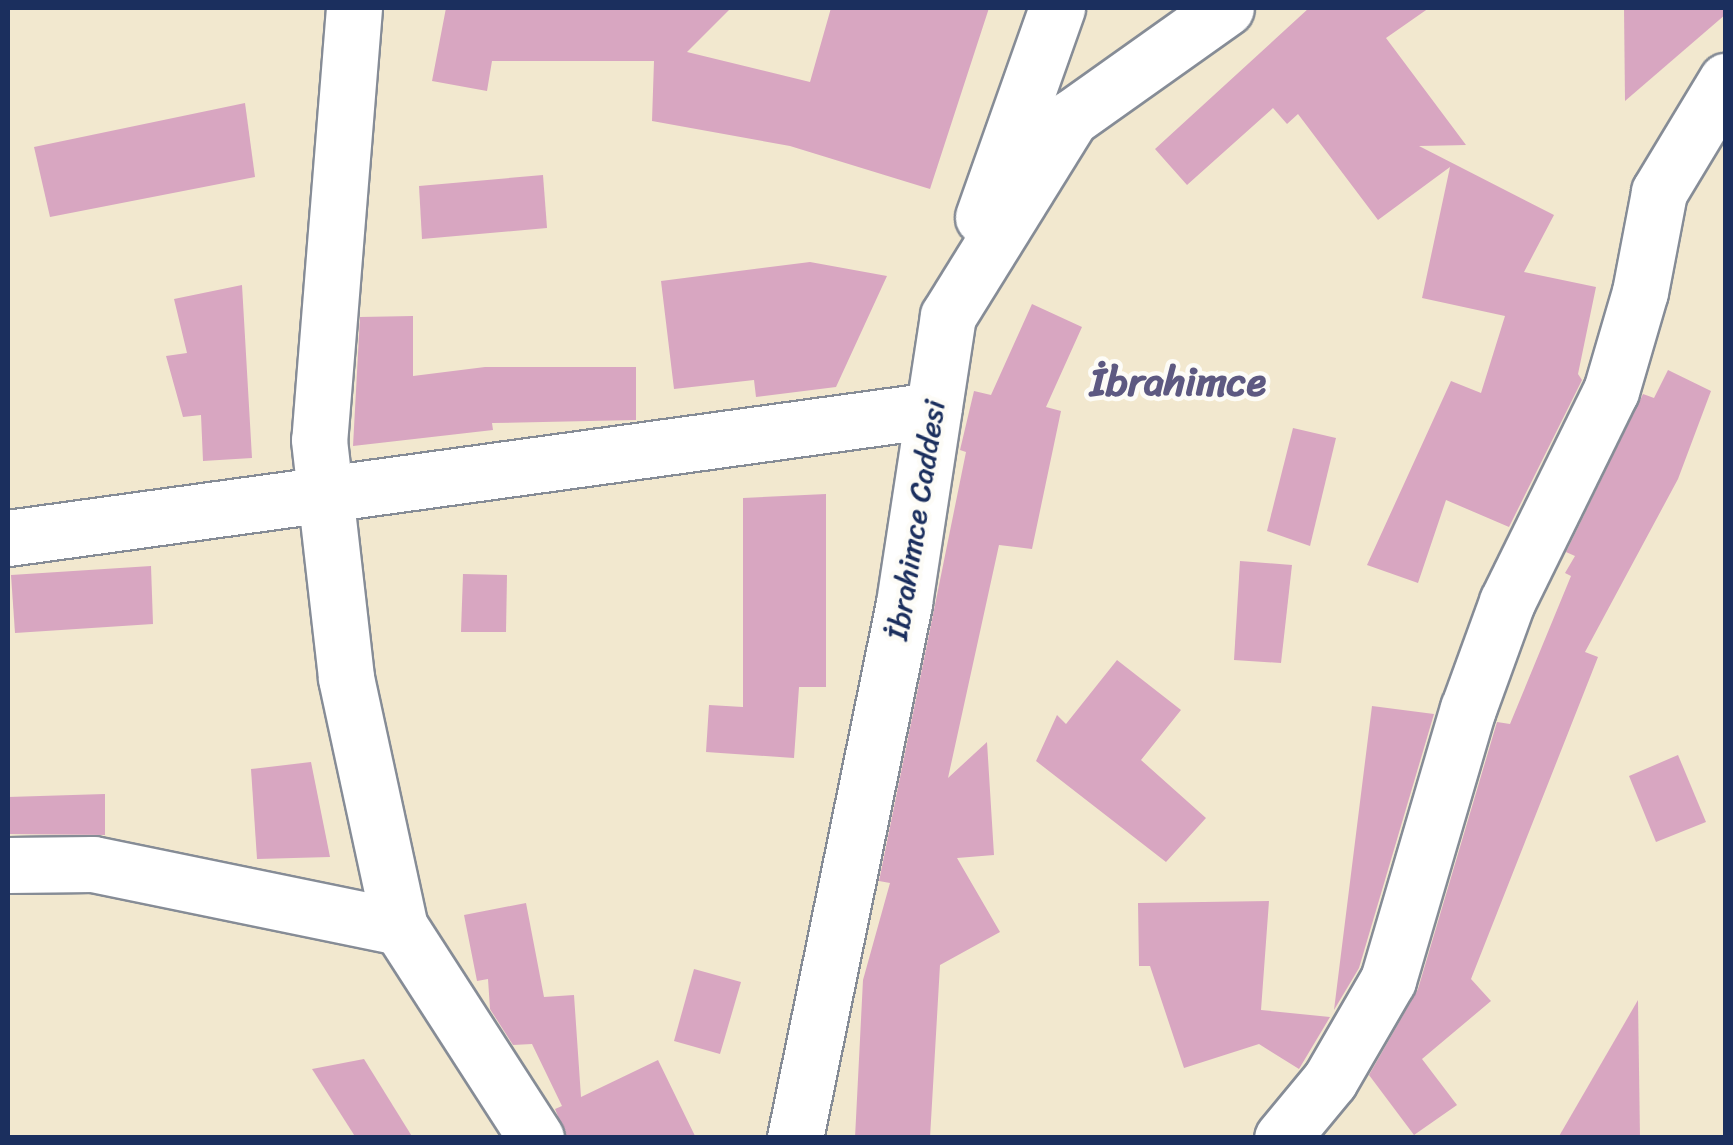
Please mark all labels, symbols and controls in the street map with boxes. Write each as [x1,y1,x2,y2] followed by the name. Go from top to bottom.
[1090,358,1266,406] district label: İbrahimce
[879,398,953,642] street label: İbrahimce Caddesi

